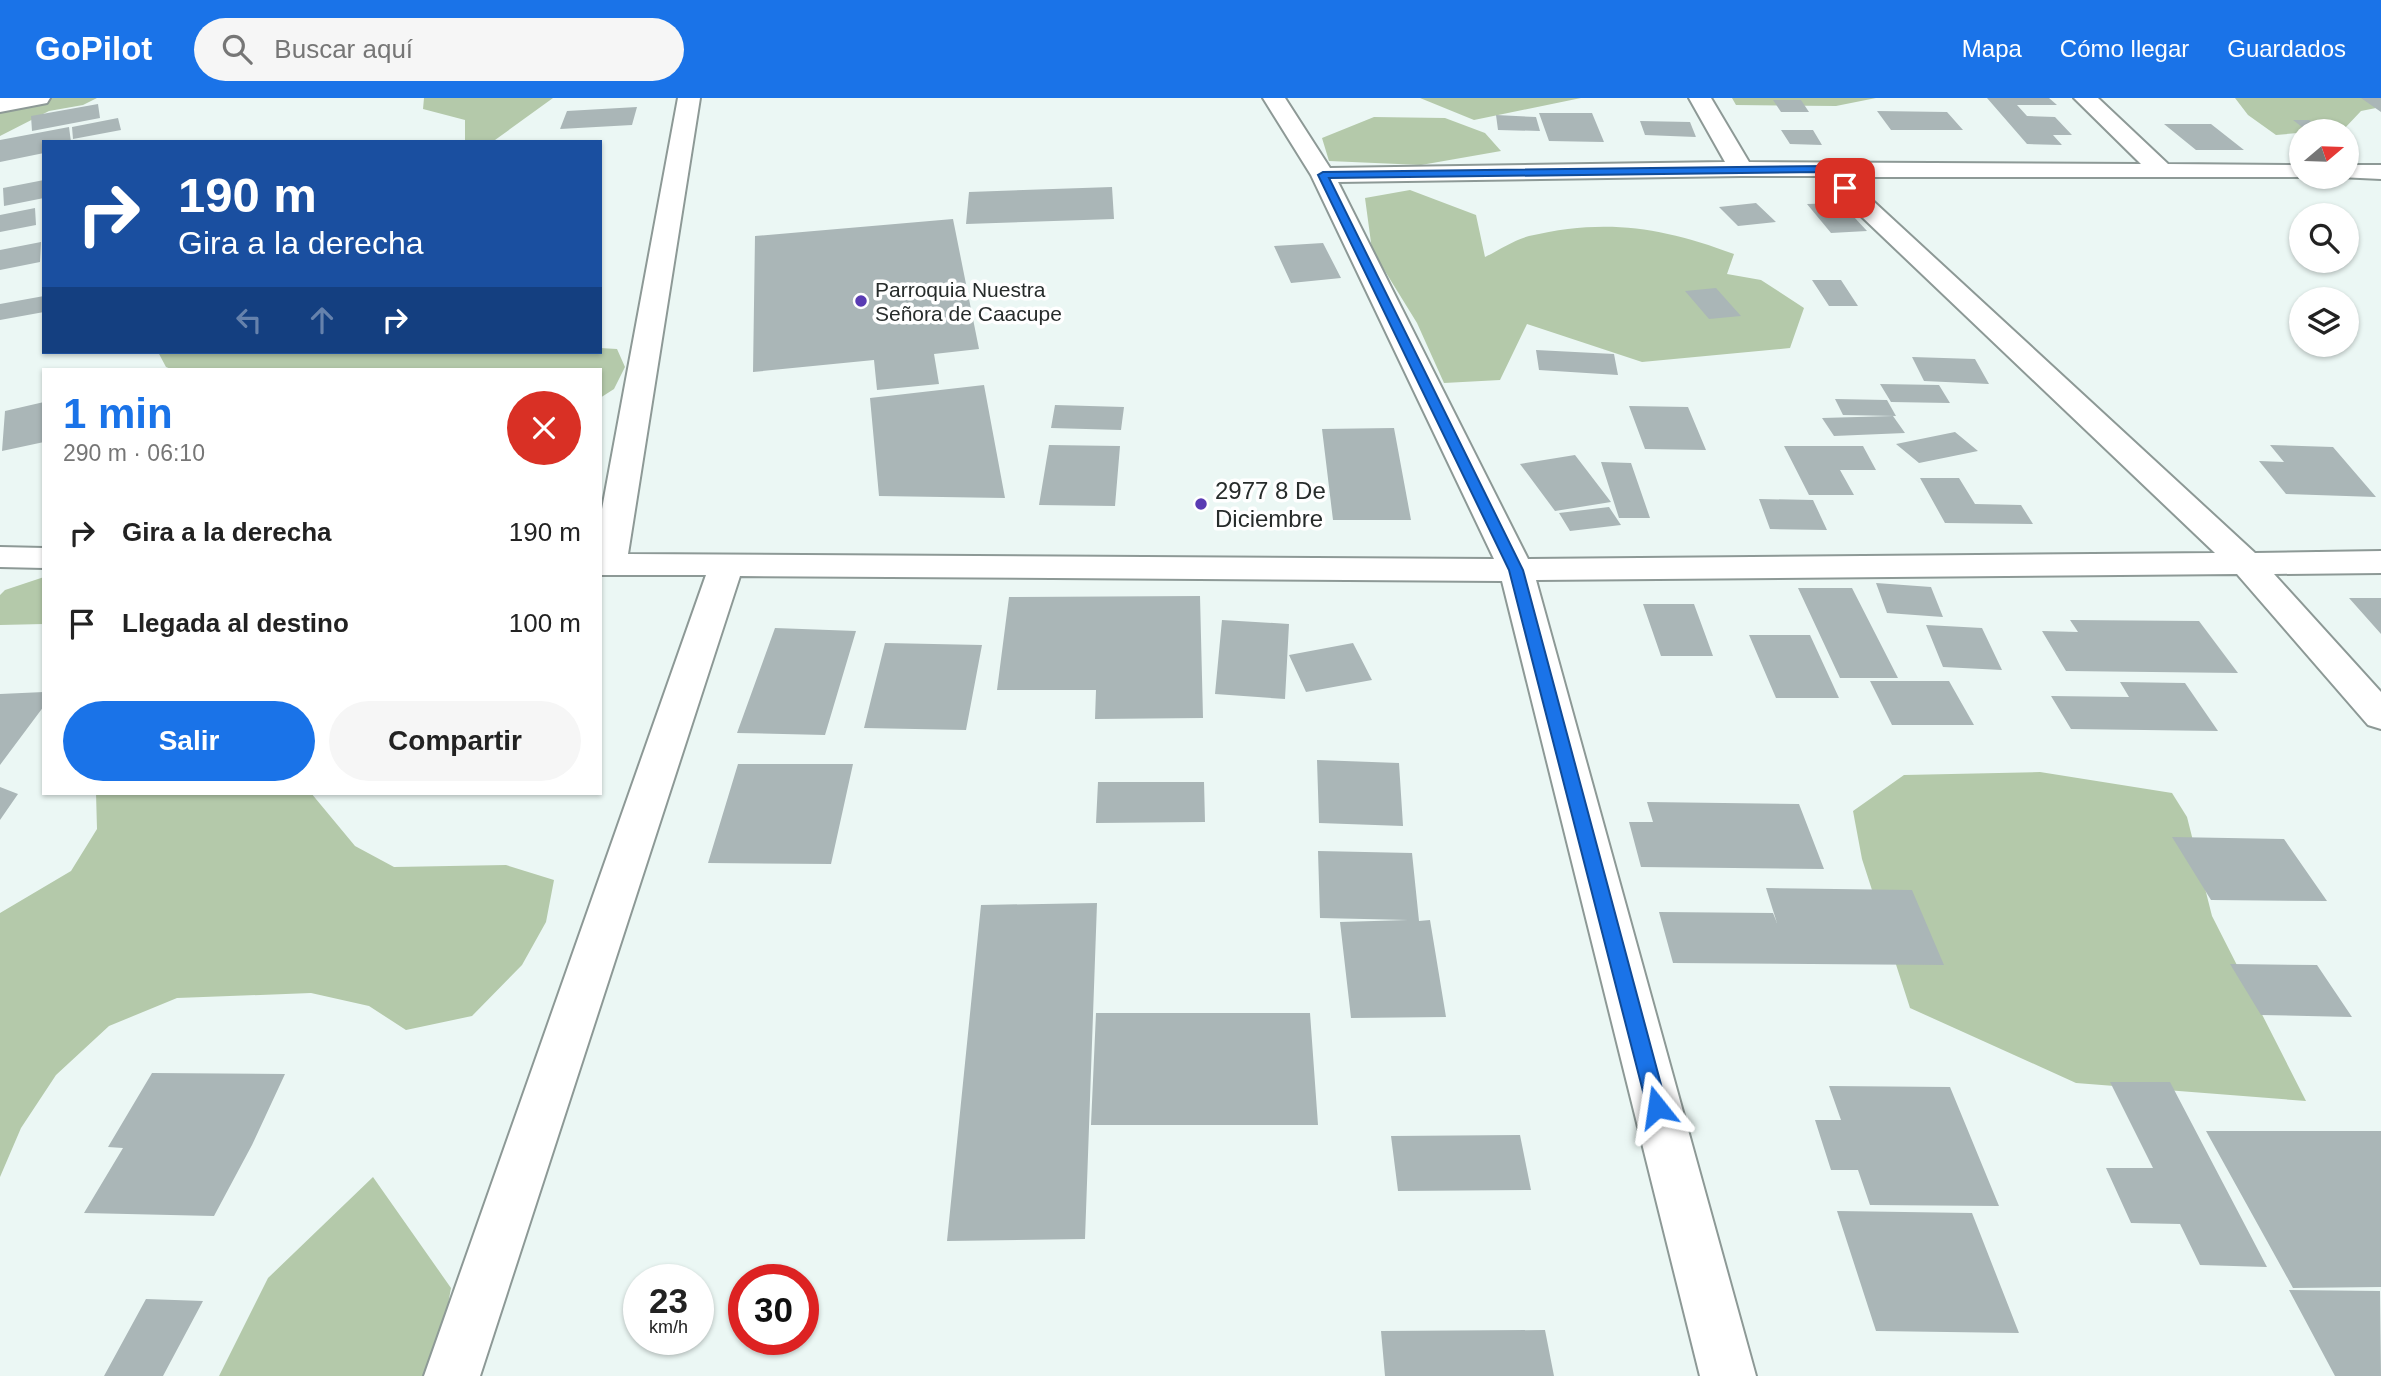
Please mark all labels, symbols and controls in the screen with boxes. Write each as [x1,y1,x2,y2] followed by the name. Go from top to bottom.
[194,18,684,81] search box
[35,30,152,67] text: GoPilot
[218,30,256,68] icon: search
[274,34,413,64] text: Buscar aquí
[1962,35,2022,62] text: Mapa
[2060,35,2189,62] text: Cómo llegar
[2227,35,2346,62] text: Guardados
[2289,119,2359,189] north arrow
[2289,119,2359,357] map controls
[1815,158,1875,218] pin
[63,168,154,259] icon: right
[178,168,317,222] text: 190 m
[1826,169,1864,207] icon: arrive
[2289,203,2359,273] button: search
[178,225,423,261] text: Gira a la derecha
[875,278,1062,325] place label: Parroquia Nuestra Señora de Caacupe
[2289,287,2359,357] button: layers
[853,293,869,309] marker: Parroquia Nuestra Señora de Caacupe
[230,301,268,339] icon: left
[303,301,341,339] icon: ahead
[376,301,414,339] icon: right
[63,390,173,437] text: 1 min
[507,391,581,465] button: close
[63,440,205,466] text: 290 m · 06:10
[1215,477,1326,532] place label: 2977 8 De Diciembre
[1193,496,1209,512] marker: 2977 8 De Diciembre
[63,514,101,552] icon: right
[122,517,332,547] text: Gira a la derecha
[509,517,581,547] text: 190 m
[63,605,101,643] icon: arrive
[122,608,349,638] text: Llegada al destino
[509,608,581,638] text: 100 m
[63,701,315,781] button: Salir
[329,701,581,781] button: Compartir
[1620,1070,1694,1144] position arrow
[728,1264,819,1355] speed limit sign: 30
[649,1281,688,1320] text: 23
[649,1317,688,1337] text: km/h

